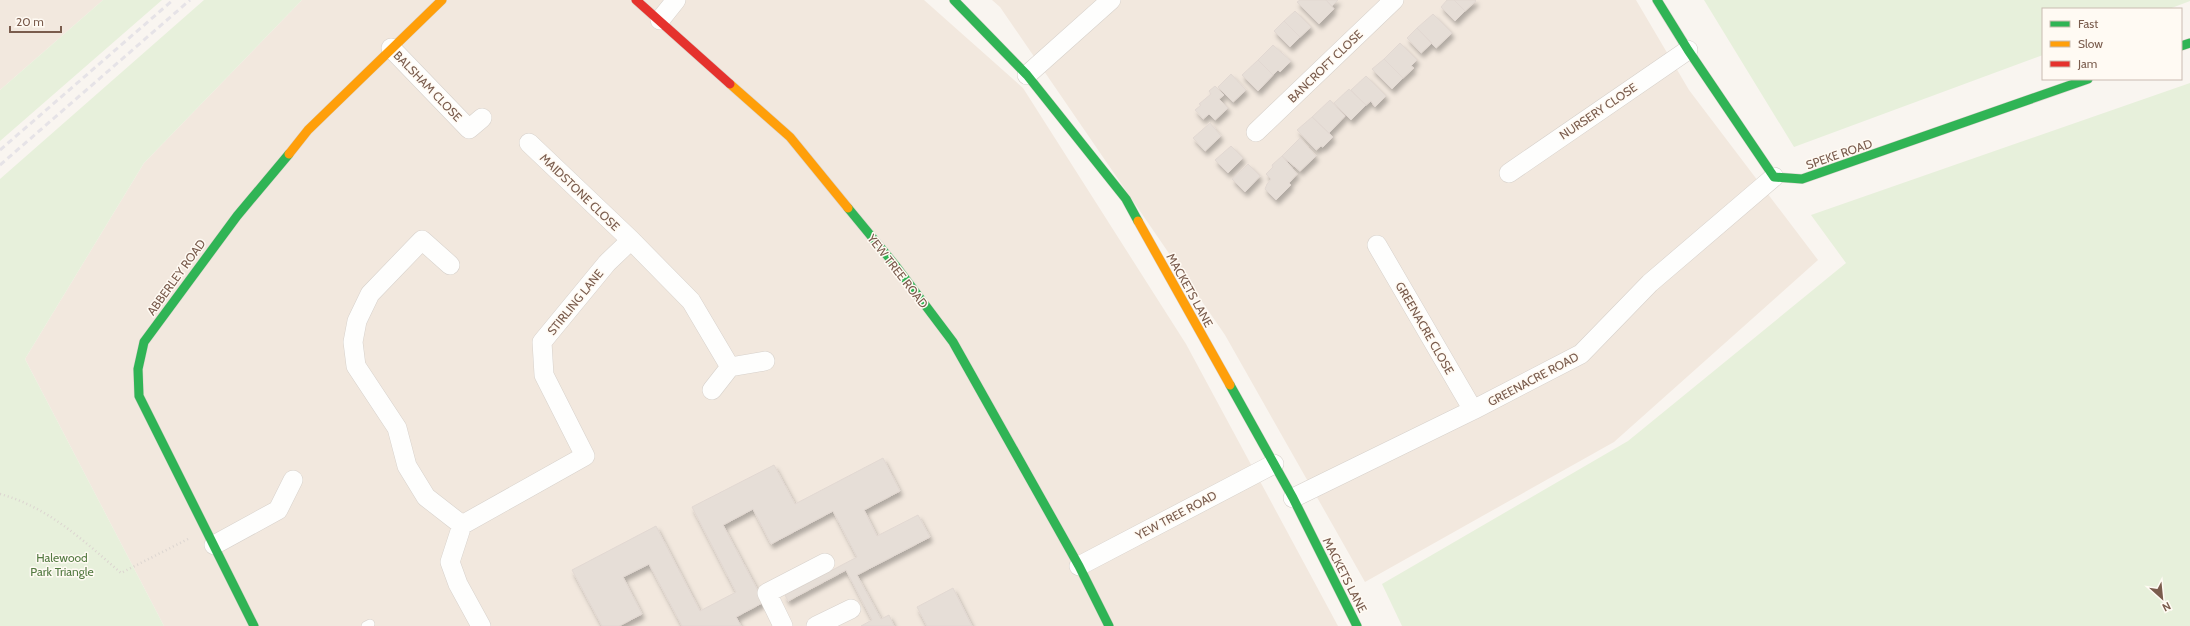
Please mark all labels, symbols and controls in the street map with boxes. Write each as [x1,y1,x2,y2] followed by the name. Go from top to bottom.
[10,8,61,34] scale bar
[2042,8,2182,80] legend
[16,14,44,29] text: 20 m
[2078,16,2098,31] text: Fast
[1284,26,1366,106] street label: BANCROFT CLOSE
[2078,36,2103,51] text: Slow
[391,48,466,125] street label: BALSHAM CLOSE
[2077,56,2097,71] text: Jam
[1556,79,1640,143] street label: NURSERY CLOSE
[1804,136,1874,172] street label: SPEKE ROAD
[537,150,623,234] street label: MAIDSTONE CLOSE
[864,230,932,311] street label: YEW TREE ROAD
[143,236,209,318] street label: ABBERLEY ROAD
[1163,250,1217,330] street label: MACKETS LANE
[544,266,606,338] street label: STIRLING LANE
[1392,279,1458,377] street label: GREENACRE CLOSE
[1485,349,1581,409] street label: GREENACRE ROAD
[1132,487,1219,543] street label: YEW TREE ROAD
[1320,535,1371,615] street label: MACKETS LANE
[30,550,94,579] park label: Halewood Park Triangle
[2142,578,2182,618] north arrow
[2160,599,2173,615] text: N

